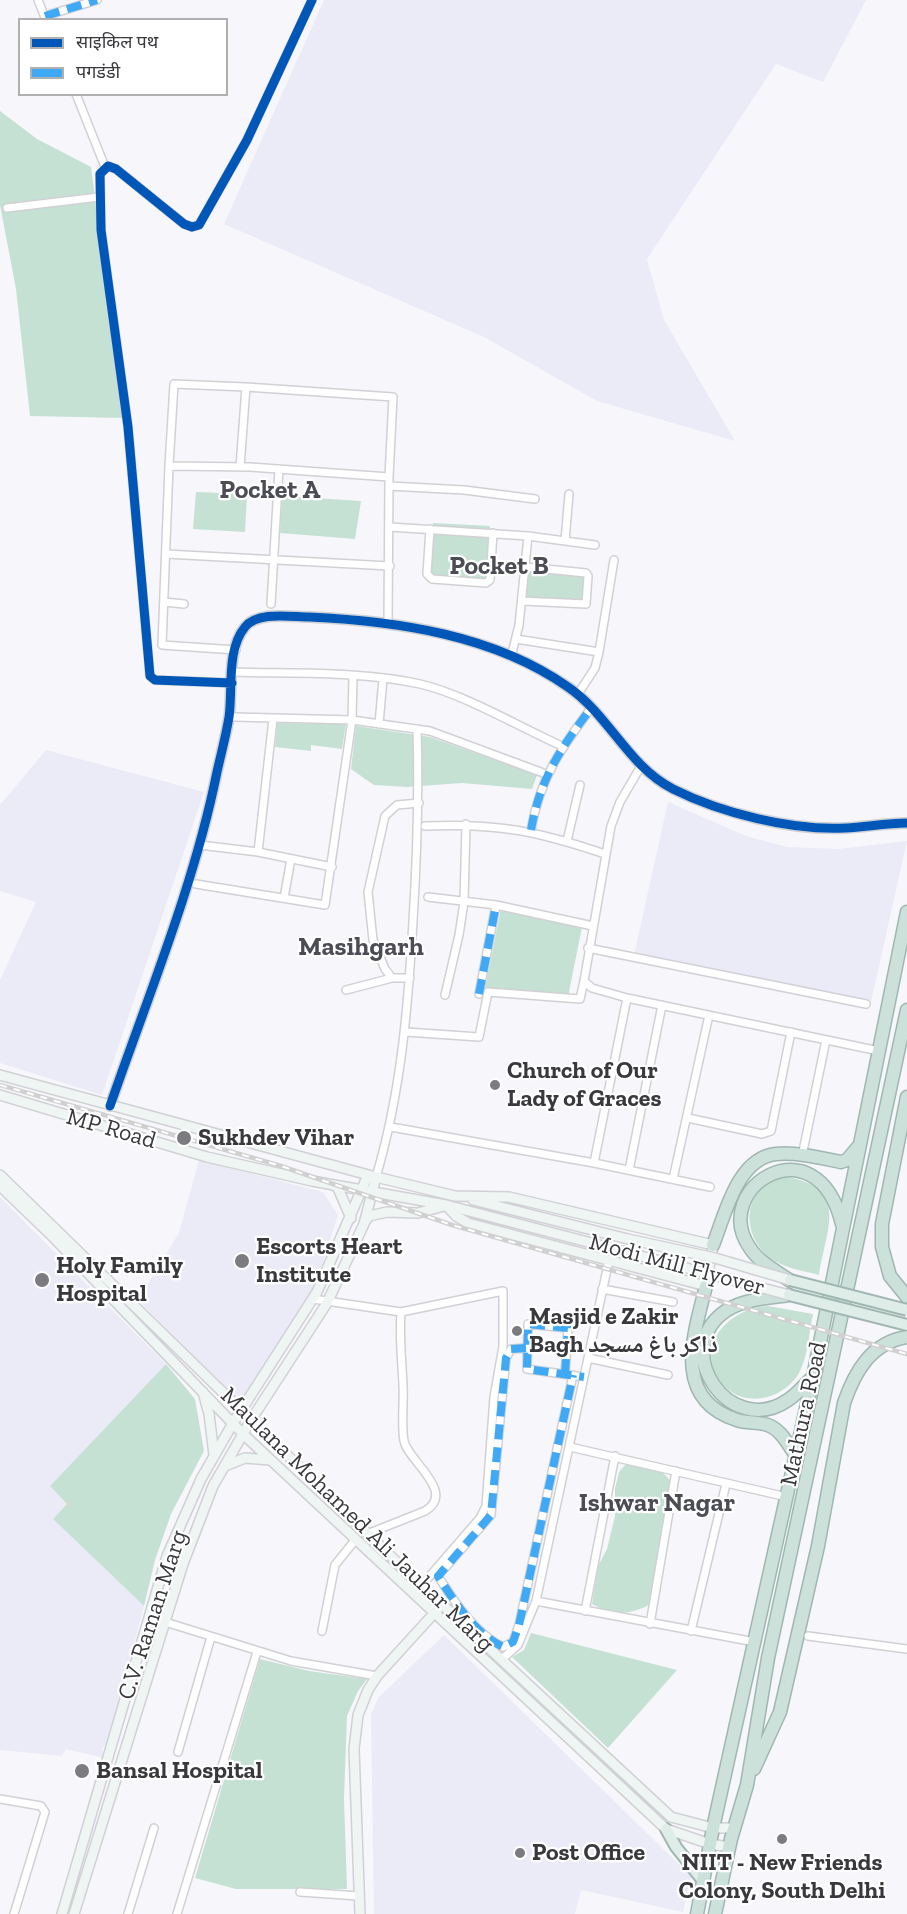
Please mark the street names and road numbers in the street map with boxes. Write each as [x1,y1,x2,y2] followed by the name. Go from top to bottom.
[63,1102,159,1156] street label: MP Road
[586,1228,768,1302] street label: Modi Mill Flyover
[775,1339,833,1489] street label: Mathura Road
[214,1381,500,1659] street label: Maulana Mohamed Ali Jauhar Marg
[112,1527,194,1703] street label: C.V. Raman Marg

